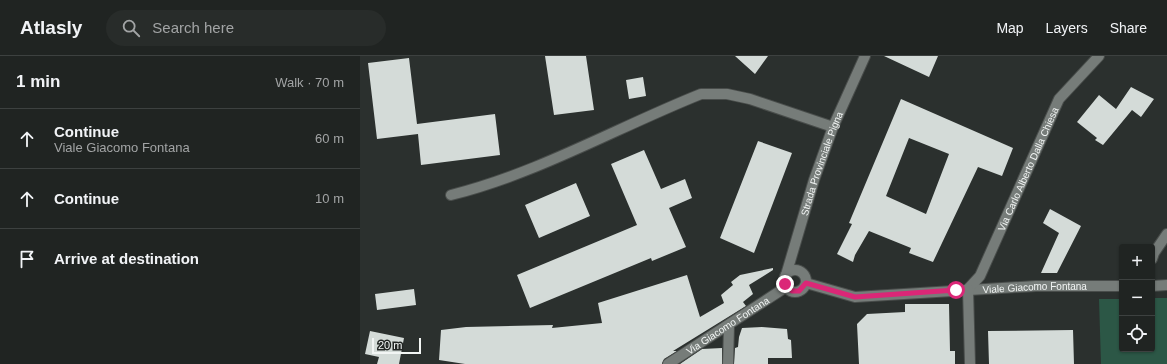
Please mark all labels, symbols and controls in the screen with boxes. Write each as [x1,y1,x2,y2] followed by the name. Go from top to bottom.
[106,10,386,46] search box
[20,17,82,38] text: Atlasly
[120,17,142,39] icon: search
[152,19,234,36] text: Search here
[996,20,1024,36] text: Map
[1046,20,1088,36] text: Layers
[1110,20,1147,36] text: Share
[16,72,60,91] text: 1 min
[275,75,344,90] text: Walk · 70 m
[995,105,1060,233] street label: Via Carlo Alberto Dalla Chiesa
[798,109,845,217] street label: Strada Provinciale Pigna
[54,123,119,140] text: Continue
[16,128,38,150] icon: ahead
[315,131,344,146] text: 60 m
[54,140,190,155] text: Viale Giacomo Fontana
[16,188,38,210] icon: ahead
[54,190,119,207] text: Continue
[315,191,344,206] text: 10 m
[1119,244,1155,352] map controls
[1119,244,1155,280] button: +
[16,248,38,270] icon: arrive
[54,250,199,267] text: Arrive at destination
[776,275,794,293] route end
[1119,280,1155,316] button: −
[947,281,965,299] route start
[982,281,1087,295] street label: Viale Giacomo Fontana
[684,294,771,356] street label: Via Giacomo Fontana
[1119,316,1155,352] button: locate
[372,336,421,355] scale bar
[378,339,402,351] text: 20 m

